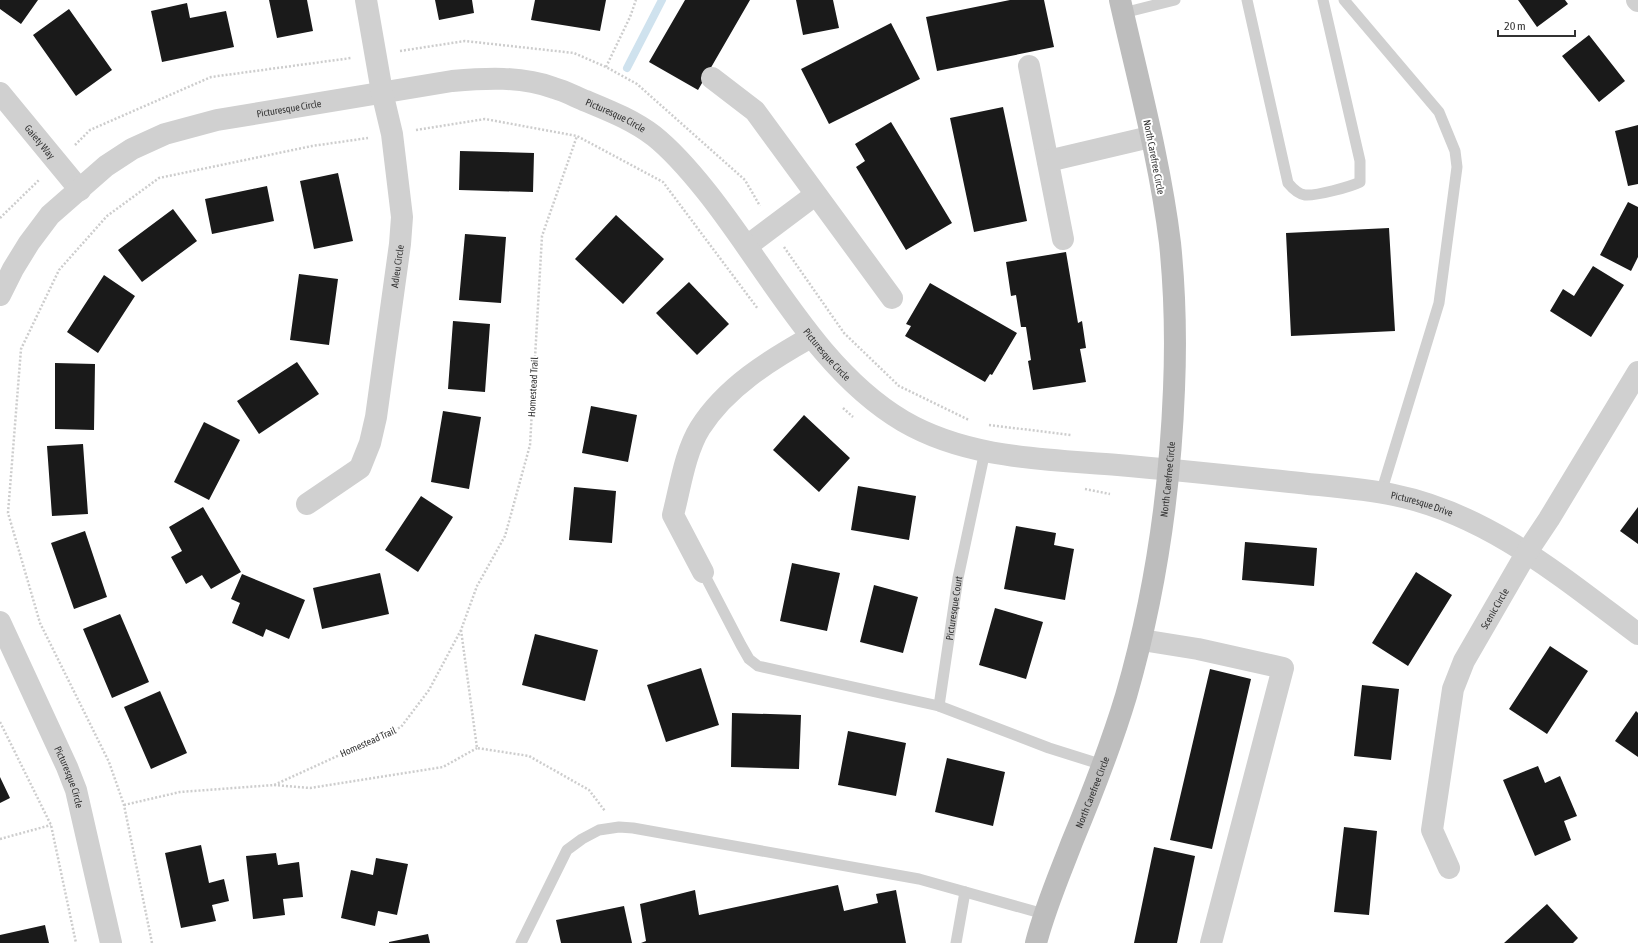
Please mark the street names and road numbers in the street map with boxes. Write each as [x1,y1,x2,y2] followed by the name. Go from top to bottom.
[584,96,648,134] street label: Picturesque Circle
[256,97,323,119] street label: Picturesque Circle
[1141,119,1167,196] street label: North Carefree Circle
[23,122,57,161] street label: Gaiety Way
[389,243,405,288] street label: Adieu Circle
[802,326,853,383] street label: Picturesque Circle
[526,356,540,417] street label: Homestead Trail
[1158,441,1177,518] street label: North Carefree Circle
[1390,489,1455,518] street label: Picturesque Drive
[943,575,964,641] street label: Picturesque Court
[1478,586,1511,631] street label: Scenic Circle
[338,725,398,759] street label: Homestead Trail
[53,744,86,810] street label: Picturesque Circle
[1073,754,1111,830] street label: North Carefree Circle

